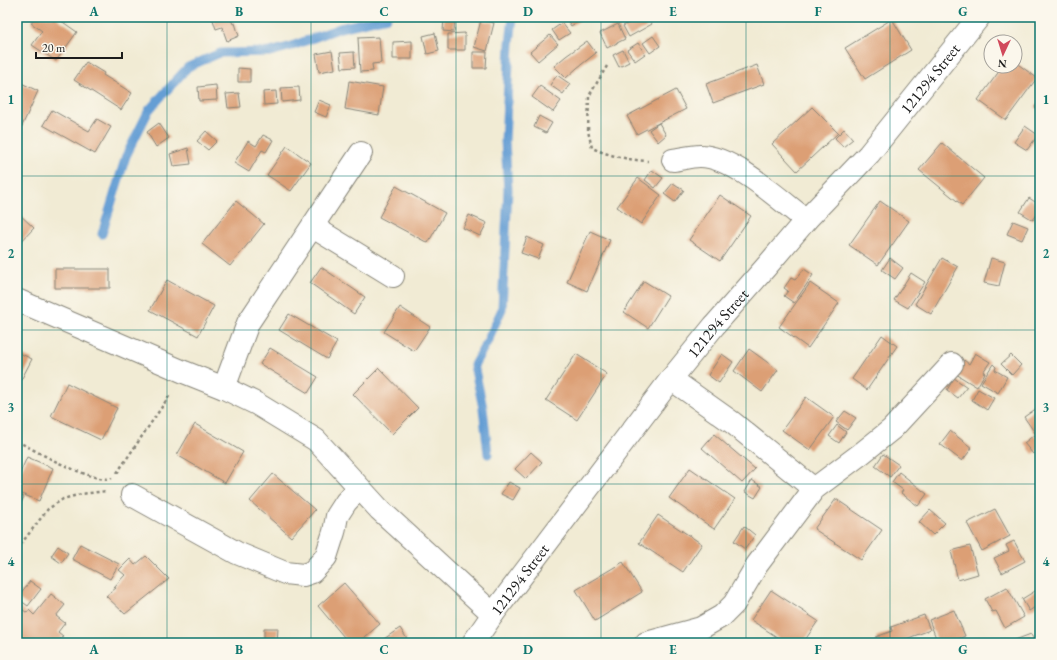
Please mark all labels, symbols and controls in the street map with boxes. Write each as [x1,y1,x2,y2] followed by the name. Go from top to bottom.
[88,3,99,20] text: A
[235,3,243,20] text: B
[379,3,389,20] text: C
[523,3,533,20] text: D
[669,3,677,20] text: E
[814,3,822,20] text: F
[958,3,968,20] text: G
[36,34,122,60] scale bar
[983,34,1023,74] north arrow
[895,39,964,118] street label: 121294 Street
[42,40,66,56] text: 20 m
[997,57,1007,71] text: N
[8,91,15,108] text: 1
[1043,91,1050,108] text: 1
[8,245,15,262] text: 2
[1043,245,1050,262] text: 2
[682,284,753,362] street label: 121294 Street
[8,399,15,416] text: 3
[1043,399,1050,416] text: 3
[486,539,553,619] street label: 121294 Street
[8,553,15,570] text: 4
[1043,553,1050,570] text: 4
[88,641,99,658] text: A
[235,641,243,658] text: B
[379,641,389,658] text: C
[523,641,533,658] text: D
[669,641,677,658] text: E
[814,641,822,658] text: F
[958,641,968,658] text: G

